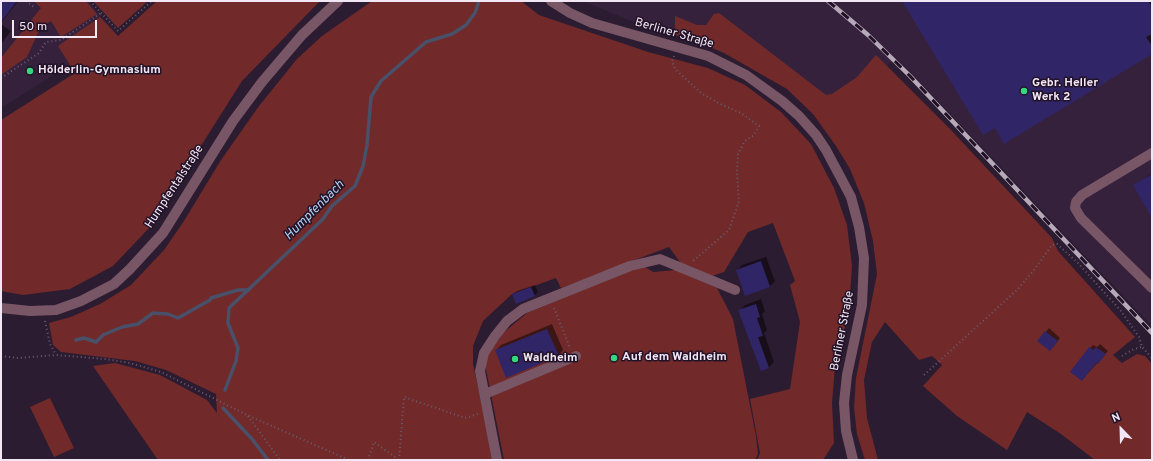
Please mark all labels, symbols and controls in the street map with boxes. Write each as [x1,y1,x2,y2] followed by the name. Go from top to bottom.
[14,12,99,38] scale bar
[633,16,715,52] street label: Berliner Straße
[19,19,47,35] text: 50 m
[38,64,161,78] place label: Hölderlin-Gymnasium
[25,66,35,76] marker: Hölderlin-Gymnasium
[1032,77,1098,105] place label: Gebr. Heller Werk 2
[1019,86,1029,96] marker: Gebr. Heller Werk 2
[143,143,207,231] street label: Humpfentalstraße
[282,178,348,244] water label: Humpfenbach
[828,290,858,372] street label: Berliner Straße
[622,351,727,365] place label: Auf dem Waldheim
[523,352,578,366] place label: Waldheim
[609,353,619,363] marker: Auf dem Waldheim
[510,354,520,364] marker: Waldheim
[1101,409,1141,449] north arrow
[1110,410,1123,426] text: N

